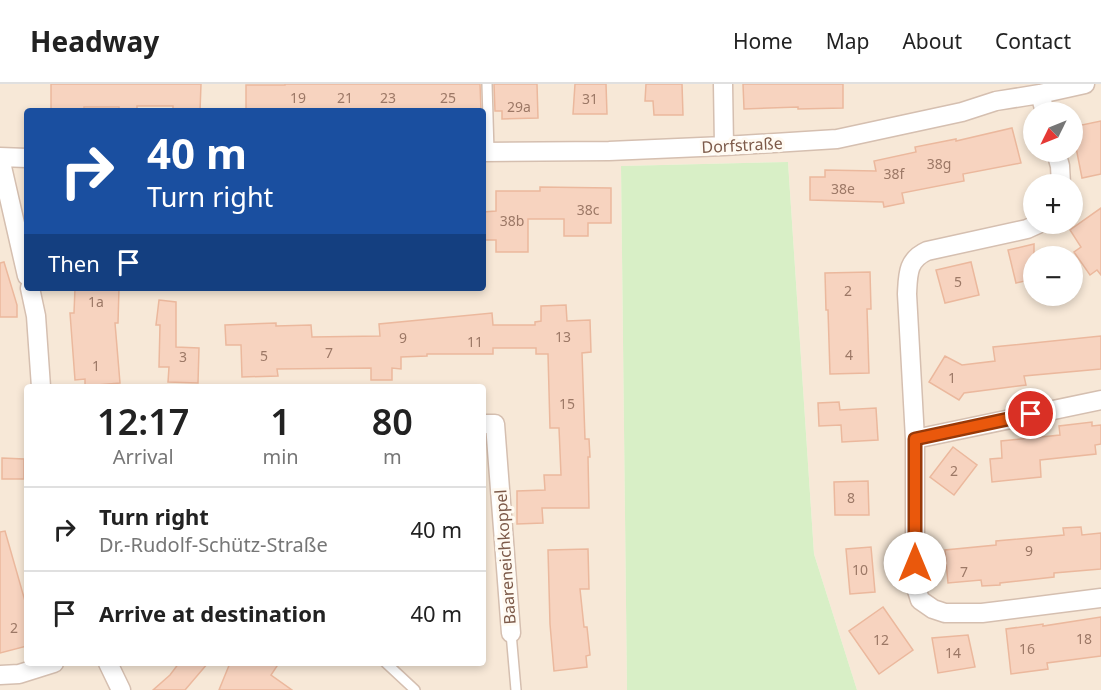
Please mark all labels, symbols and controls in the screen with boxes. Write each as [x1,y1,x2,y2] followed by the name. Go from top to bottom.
[30,22,159,60] text: Headway
[733,27,793,55] text: Home
[826,27,869,55] text: Map
[902,27,962,55] text: About
[995,27,1071,55] text: Contact
[290,88,306,107] house number: 19
[337,88,353,107] house number: 21
[380,88,396,107] house number: 23
[440,88,456,107] house number: 25
[582,89,598,108] house number: 31
[507,97,531,116] house number: 29a
[1023,102,1083,162] north arrow
[1023,102,1083,306] map controls
[147,124,247,181] text: 40 m
[48,132,126,210] icon: right
[701,132,783,158] street label: Dorfstraße
[927,154,951,173] house number: 38g
[884,164,906,183] house number: 38f
[1023,174,1083,234] button: +
[147,178,273,215] text: Turn right
[831,179,855,198] house number: 38e
[577,200,600,219] house number: 38c
[500,211,524,230] house number: 38b
[112,246,145,279] icon: arrive
[1023,246,1083,306] button: −
[48,248,100,278] text: Then
[954,272,962,291] house number: 5
[844,281,852,300] house number: 2
[88,292,104,311] house number: 1a
[555,327,571,346] house number: 13
[399,328,407,347] house number: 9
[467,332,483,351] house number: 11
[325,343,333,362] house number: 7
[845,345,853,364] house number: 4
[260,346,268,365] house number: 5
[179,347,187,366] house number: 3
[92,356,100,375] house number: 1
[948,368,956,387] house number: 1
[1005,388,1056,439] pin
[559,394,575,413] house number: 15
[97,397,189,446] text: 12:17
[270,397,291,446] text: 1
[372,397,413,446] text: 80
[1014,397,1047,430] icon: arrive
[113,443,174,470] text: Arrival
[262,443,299,470] text: min
[383,443,402,470] text: m
[950,461,958,480] house number: 2
[847,488,855,507] house number: 8
[489,489,521,625] street label: Baareneichkoppel
[99,501,209,531] text: Turn right
[48,513,81,546] icon: right
[411,514,462,544] text: 40 m
[99,531,328,558] text: Dr.-Rudolf-Schütz-Straße
[883,531,947,595] position arrow
[1025,541,1033,560] house number: 9
[852,560,868,579] house number: 10
[960,562,968,581] house number: 7
[48,597,81,630] icon: arrive
[99,598,326,628] text: Arrive at destination
[411,598,462,628] text: 40 m
[10,618,18,637] house number: 2
[1076,629,1092,648] house number: 18
[873,630,889,649] house number: 12
[1019,639,1035,658] house number: 16
[945,643,961,662] house number: 14

